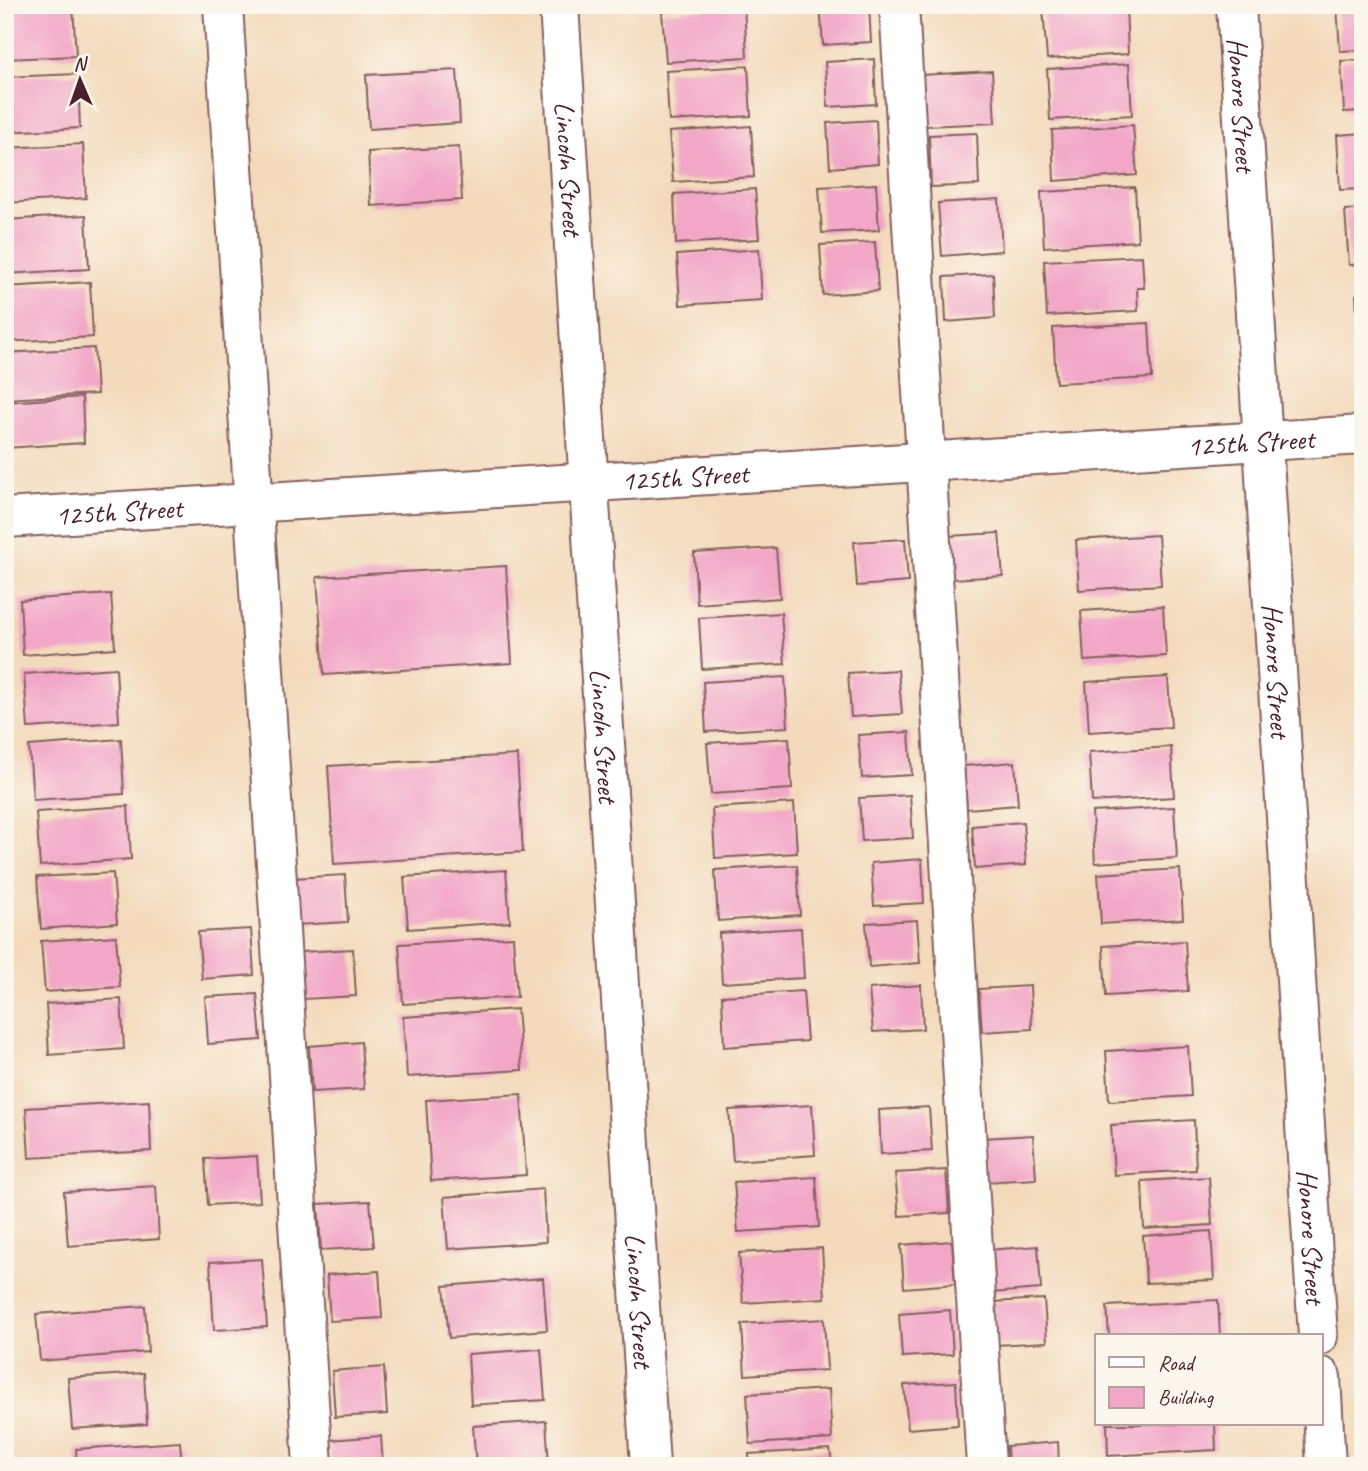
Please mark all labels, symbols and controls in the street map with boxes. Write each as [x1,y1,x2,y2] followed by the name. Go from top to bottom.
[1221,37,1264,176] street label: Honore Street
[46,46,116,116] north arrow
[73,52,89,76] text: N
[548,101,591,240] street label: Lincoln Street
[1186,420,1318,463] street label: 125th Street
[620,455,752,498] street label: 125th Street
[54,490,186,532] street label: 125th Street
[1255,602,1299,742] street label: Honore Street
[583,667,626,806] street label: Lincoln Street
[1290,1168,1334,1308] street label: Honore Street
[618,1232,662,1371] street label: Lincoln Street
[1095,1334,1322,1426] legend
[1158,1350,1197,1376] text: Road
[1158,1384,1215,1410] text: Building

